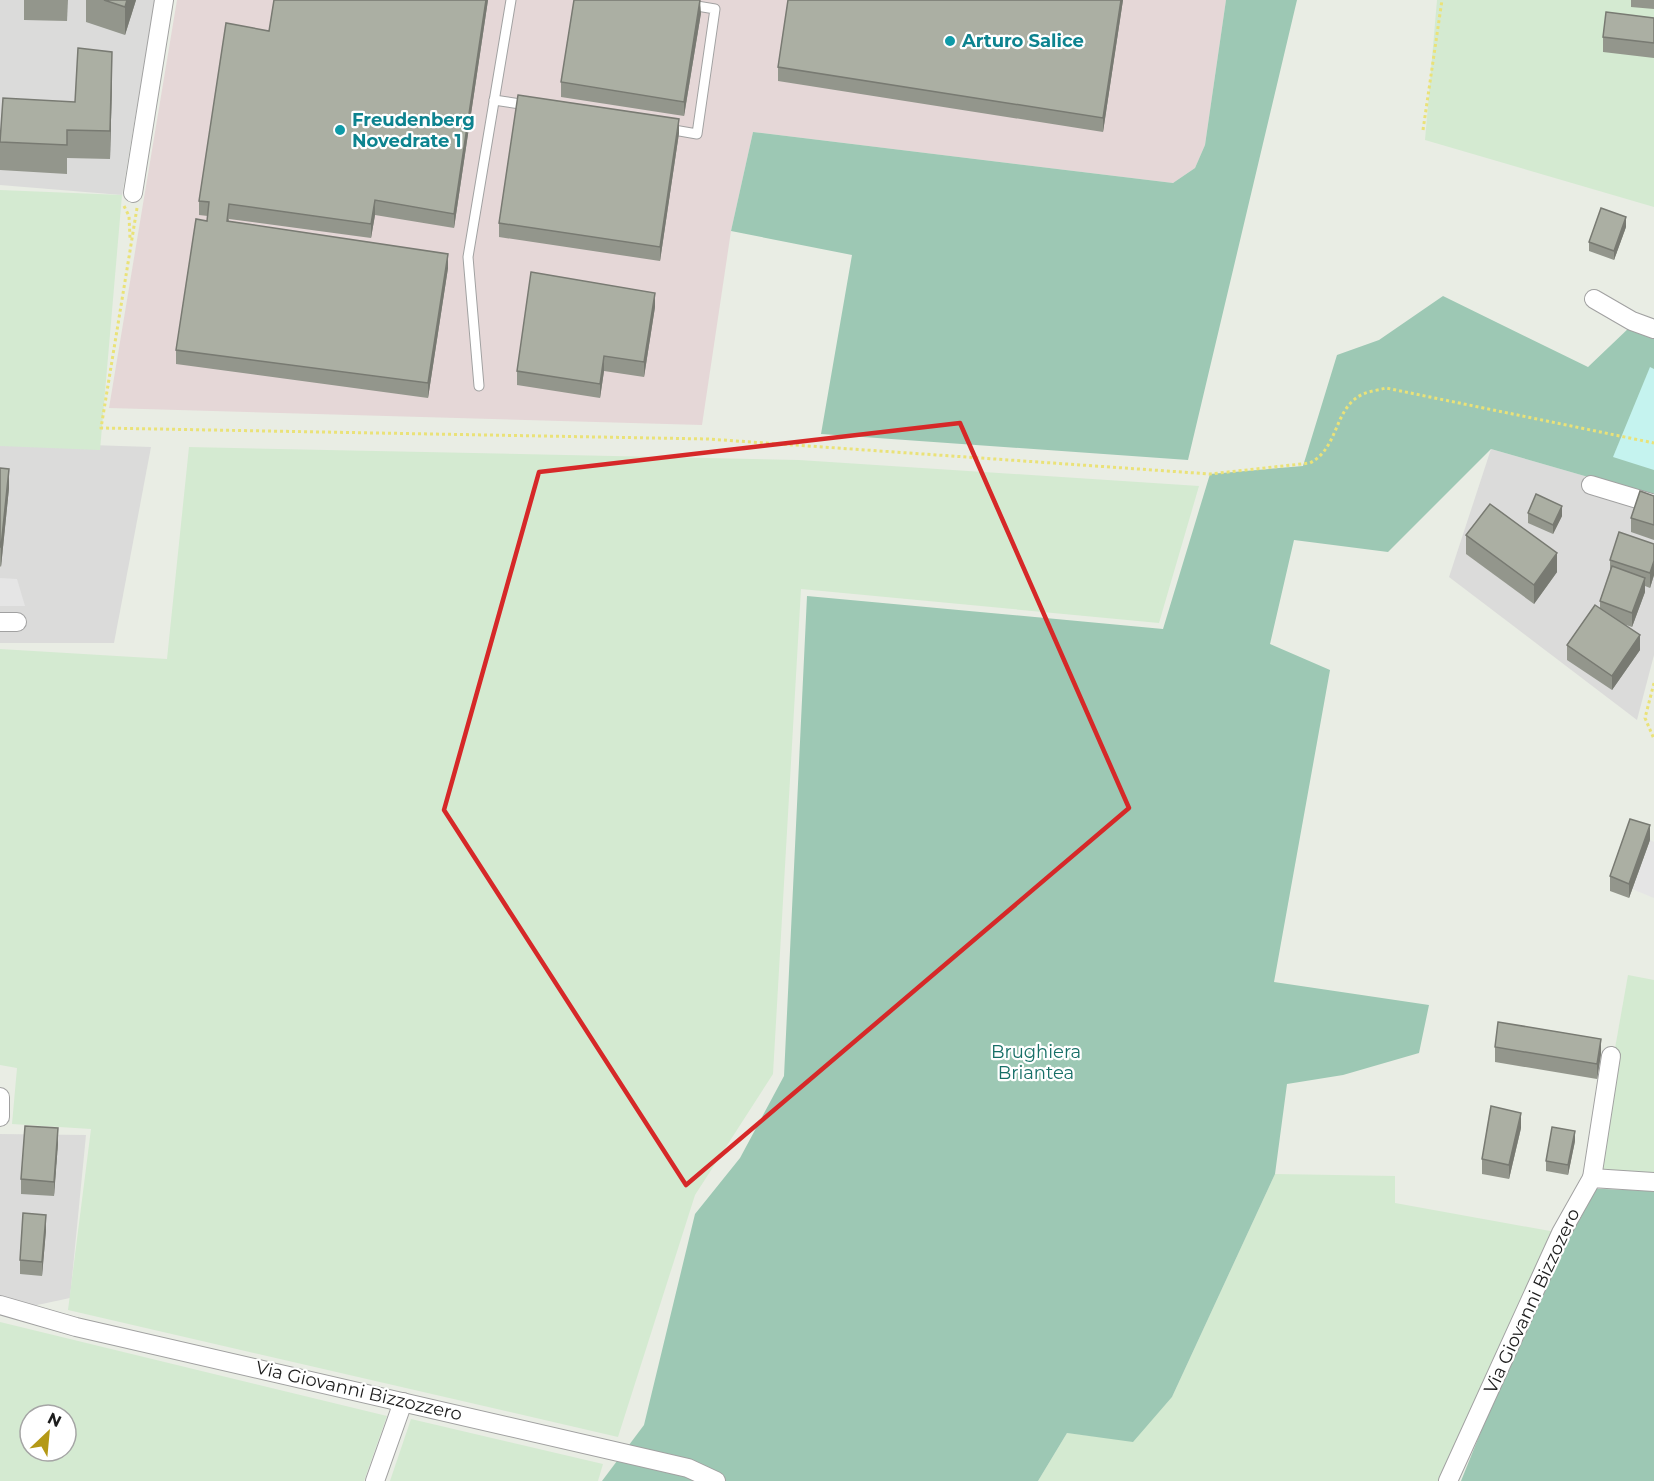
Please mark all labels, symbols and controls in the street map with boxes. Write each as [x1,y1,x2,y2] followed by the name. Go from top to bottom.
[961,30,1084,52] place label: Arturo Salice
[943,34,957,48] marker: Arturo Salice
[352,109,475,152] place label: Freudenberg Novedrate 1
[333,123,347,137] marker: Freudenberg Novedrate 1
[991,1041,1081,1084] park label: Brughiera Briantea
[1479,1205,1585,1397] street label: Via Giovanni Bizzozero
[254,1357,464,1425] street label: Via Giovanni Bizzozzero
[18,1403,78,1463] north arrow
[44,1409,64,1431] text: N

